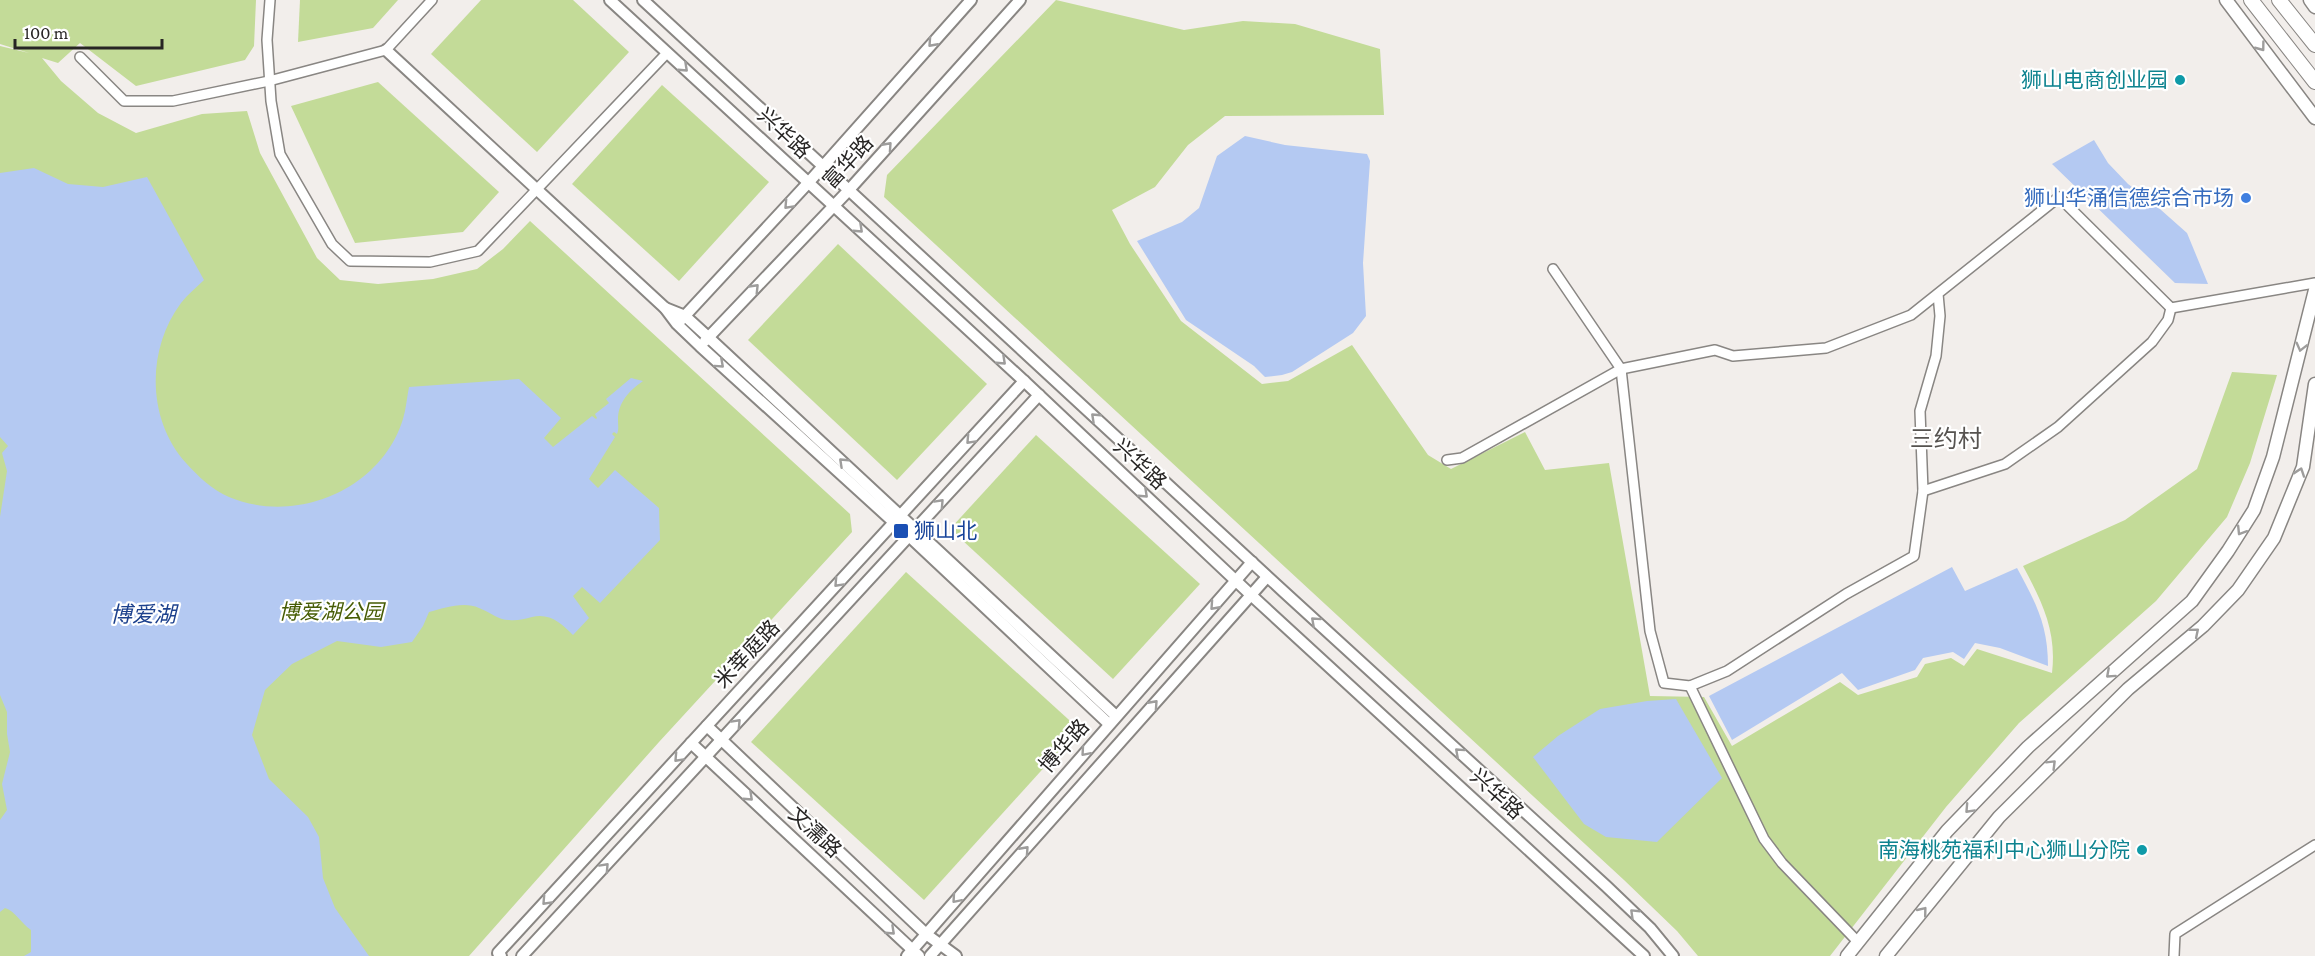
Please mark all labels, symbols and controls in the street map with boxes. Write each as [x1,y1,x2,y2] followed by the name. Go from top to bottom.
[15,12,162,50] scale bar
[24,23,69,43] text: 100 m
[928,37,939,47] one-way arrow
[2253,40,2264,51] one-way arrow
[677,61,688,72] one-way arrow
[2021,68,2168,92] place label: 狮山电商创业园
[2173,73,2187,87] marker: 狮山电商创业园
[753,103,815,163] street label: 兴华路
[818,131,878,193] street label: 富华路
[881,142,892,153] one-way arrow
[2024,186,2234,210] place label: 狮山华涌信德综合市场
[2239,191,2253,205] marker: 狮山华涌信德综合市场
[784,198,795,208] one-way arrow
[851,221,862,232] one-way arrow
[748,285,759,295] one-way arrow
[2295,342,2308,352] one-way arrow
[995,354,1006,365] one-way arrow
[713,357,723,368] one-way arrow
[1091,413,1101,424] one-way arrow
[1910,425,1982,452] district label: 三约村
[966,433,977,443] one-way arrow
[1109,434,1171,494] street label: 兴华路
[839,458,849,469] one-way arrow
[2293,467,2306,478] one-way arrow
[1137,487,1148,498] one-way arrow
[933,499,944,509] one-way arrow
[914,519,977,543] place label: 狮山北
[892,522,910,540] marker: 狮山北
[2236,525,2248,535] one-way arrow
[834,576,845,587] one-way arrow
[1210,599,1221,610] one-way arrow
[279,600,386,624] park label: 博爱湖公园
[110,602,179,627] water label: 博爱湖
[710,615,784,693] street label: 米莘庭路
[1311,617,1322,628] one-way arrow
[2188,629,2199,640] one-way arrow
[2106,667,2116,678] one-way arrow
[1147,700,1158,711] one-way arrow
[1034,714,1094,778] street label: 博华路
[730,719,741,730] one-way arrow
[1081,745,1092,756] one-way arrow
[1455,748,1466,759] one-way arrow
[674,751,685,761] one-way arrow
[2044,761,2055,772] one-way arrow
[1466,764,1528,824] street label: 兴华路
[742,790,753,801] one-way arrow
[784,802,846,862] street label: 文濡路
[1965,802,1976,812] one-way arrow
[1878,838,2130,862] place label: 南海桃苑福利中心狮山分院
[2135,843,2149,857] marker: 南海桃苑福利中心狮山分院
[1018,846,1029,856] one-way arrow
[597,863,608,874] one-way arrow
[952,892,963,903] one-way arrow
[542,894,553,905] one-way arrow
[1916,906,1927,917] one-way arrow
[1630,909,1641,920] one-way arrow
[885,924,895,935] one-way arrow

